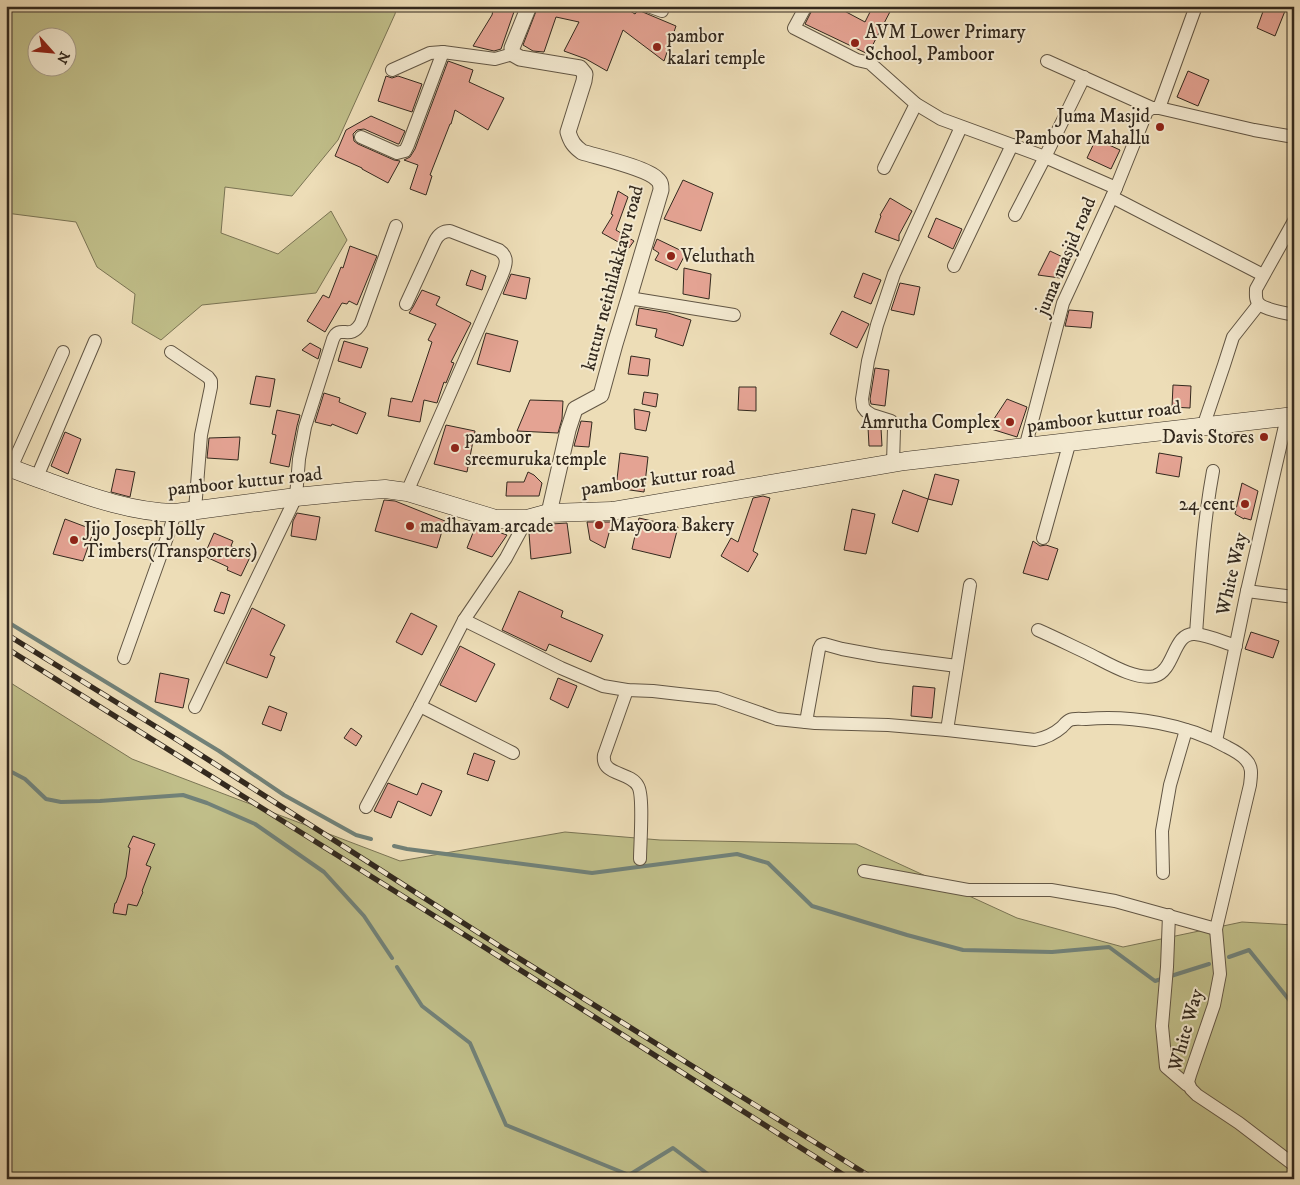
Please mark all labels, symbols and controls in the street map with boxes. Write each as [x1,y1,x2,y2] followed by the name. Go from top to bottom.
[865,21,1026,66] place label: AVM Lower Primary School, Pamboor
[666,25,766,70] place label: pambor kalari temple
[28,28,78,78] north arrow
[849,37,861,49] marker: AVM Lower Primary School, Pamboor
[651,41,663,53] marker: pambor kalari temple
[52,48,73,67] text: N
[1014,105,1151,150] place label: Juma Masjid Pamboor Mahallu
[1154,121,1166,133] marker: Juma Masjid Pamboor Mahallu
[577,182,649,373] street label: kuttur neithilakkavu road
[1030,193,1101,321] street label: juma masjid road
[680,245,755,268] place label: Veluthath
[665,250,677,262] marker: Veluthath
[1025,396,1183,438] street label: pamboor kuttur road
[861,411,1001,434] place label: Amrutha Complex
[1004,416,1016,428] marker: Amrutha Complex
[464,426,607,471] place label: pamboor sreemuruka temple
[1162,426,1254,449] place label: Davis Stores
[1258,431,1270,443] marker: Davis Stores
[449,442,461,454] marker: pamboor sreemuruka temple
[579,457,737,501] street label: pamboor kuttur road
[166,462,324,502] street label: pamboor kuttur road
[1179,493,1235,516] place label: 24 cent
[1239,498,1251,510] marker: 24 cent
[609,514,735,537] place label: Mayoora Bakery
[420,515,553,538] place label: madhavam arcade
[82,518,257,563] place label: Jijo Joseph Jolly Timbers(Transporters)
[593,519,605,531] marker: Mayoora Bakery
[404,520,416,532] marker: madhavam arcade
[1211,530,1253,618] street label: White Way
[68,534,80,546] marker: Jijo Joseph Jolly Timbers(Transporters)
[1163,986,1209,1075] street label: White Way

